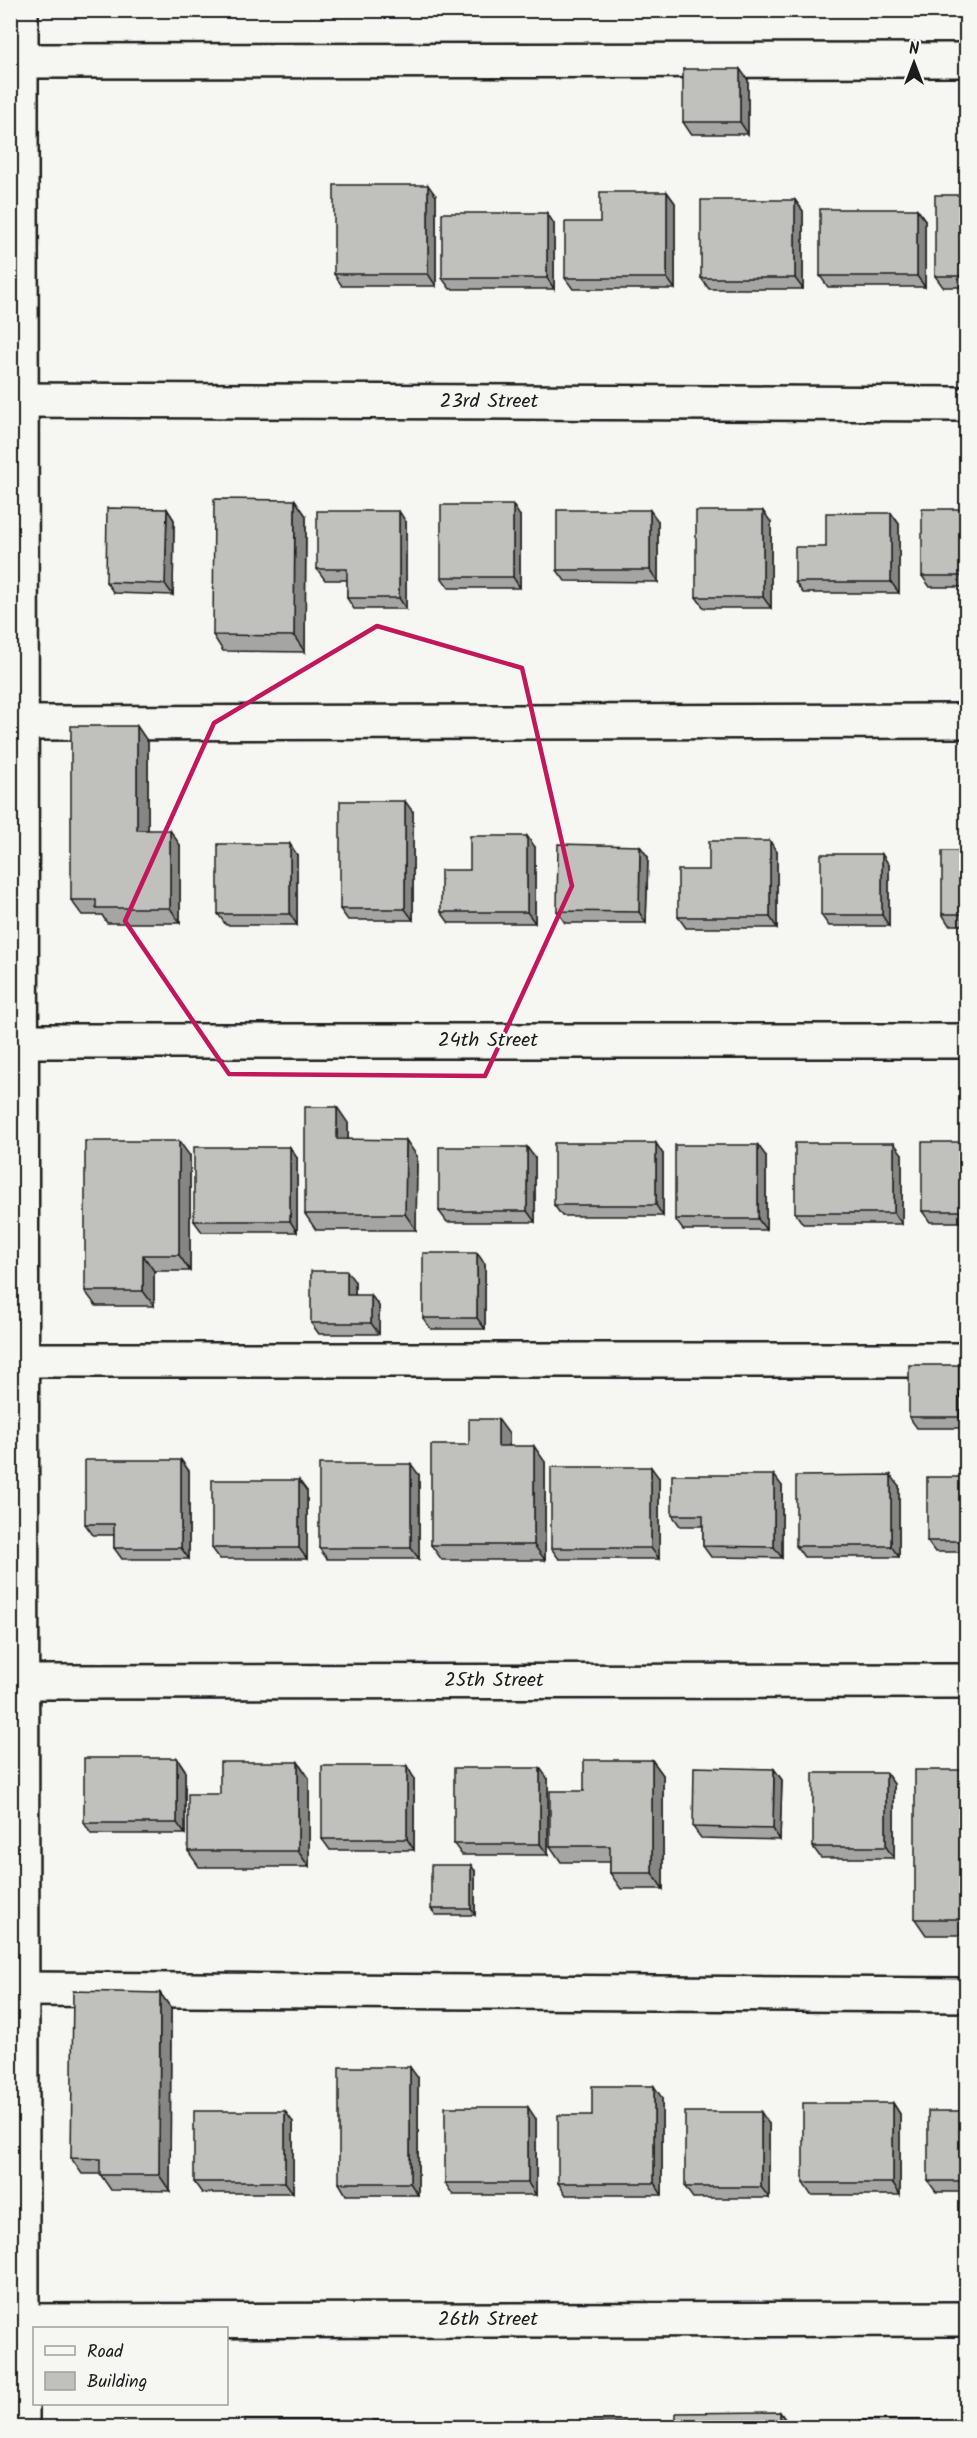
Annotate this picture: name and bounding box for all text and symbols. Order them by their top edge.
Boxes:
north arrow [884,33,944,93]
text: N [909,37,919,62]
street label: 23rd Street [440,386,538,418]
street label: 24th Street [438,1025,538,1057]
street label: 25th Street [444,1665,544,1697]
street label: 26th Street [438,2304,538,2336]
legend [33,2327,228,2405]
text: Road [87,2338,124,2367]
text: Building [87,2368,147,2397]

